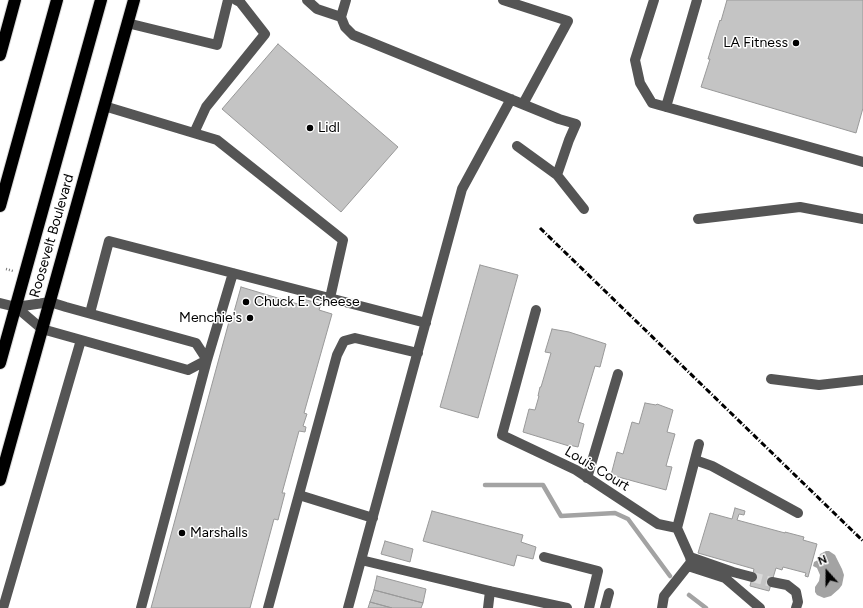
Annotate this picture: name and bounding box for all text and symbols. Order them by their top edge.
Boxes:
place label: LA Fitness [723,35,788,51]
marker: LA Fitness [791,38,801,48]
place label: Lidl [318,120,340,136]
marker: Lidl [305,123,315,133]
street label: Roosevelt Boulevard [26,172,78,300]
place label: Chuck E. Cheese [254,294,360,310]
marker: Chuck E. Cheese [241,297,251,307]
place label: Menchie's [179,310,242,326]
marker: Menchie's [245,313,255,323]
street label: Louis Court [562,443,632,495]
place label: Marshalls [190,525,248,541]
marker: Marshalls [177,528,187,538]
north arrow [807,552,847,592]
text: N [816,553,829,568]

